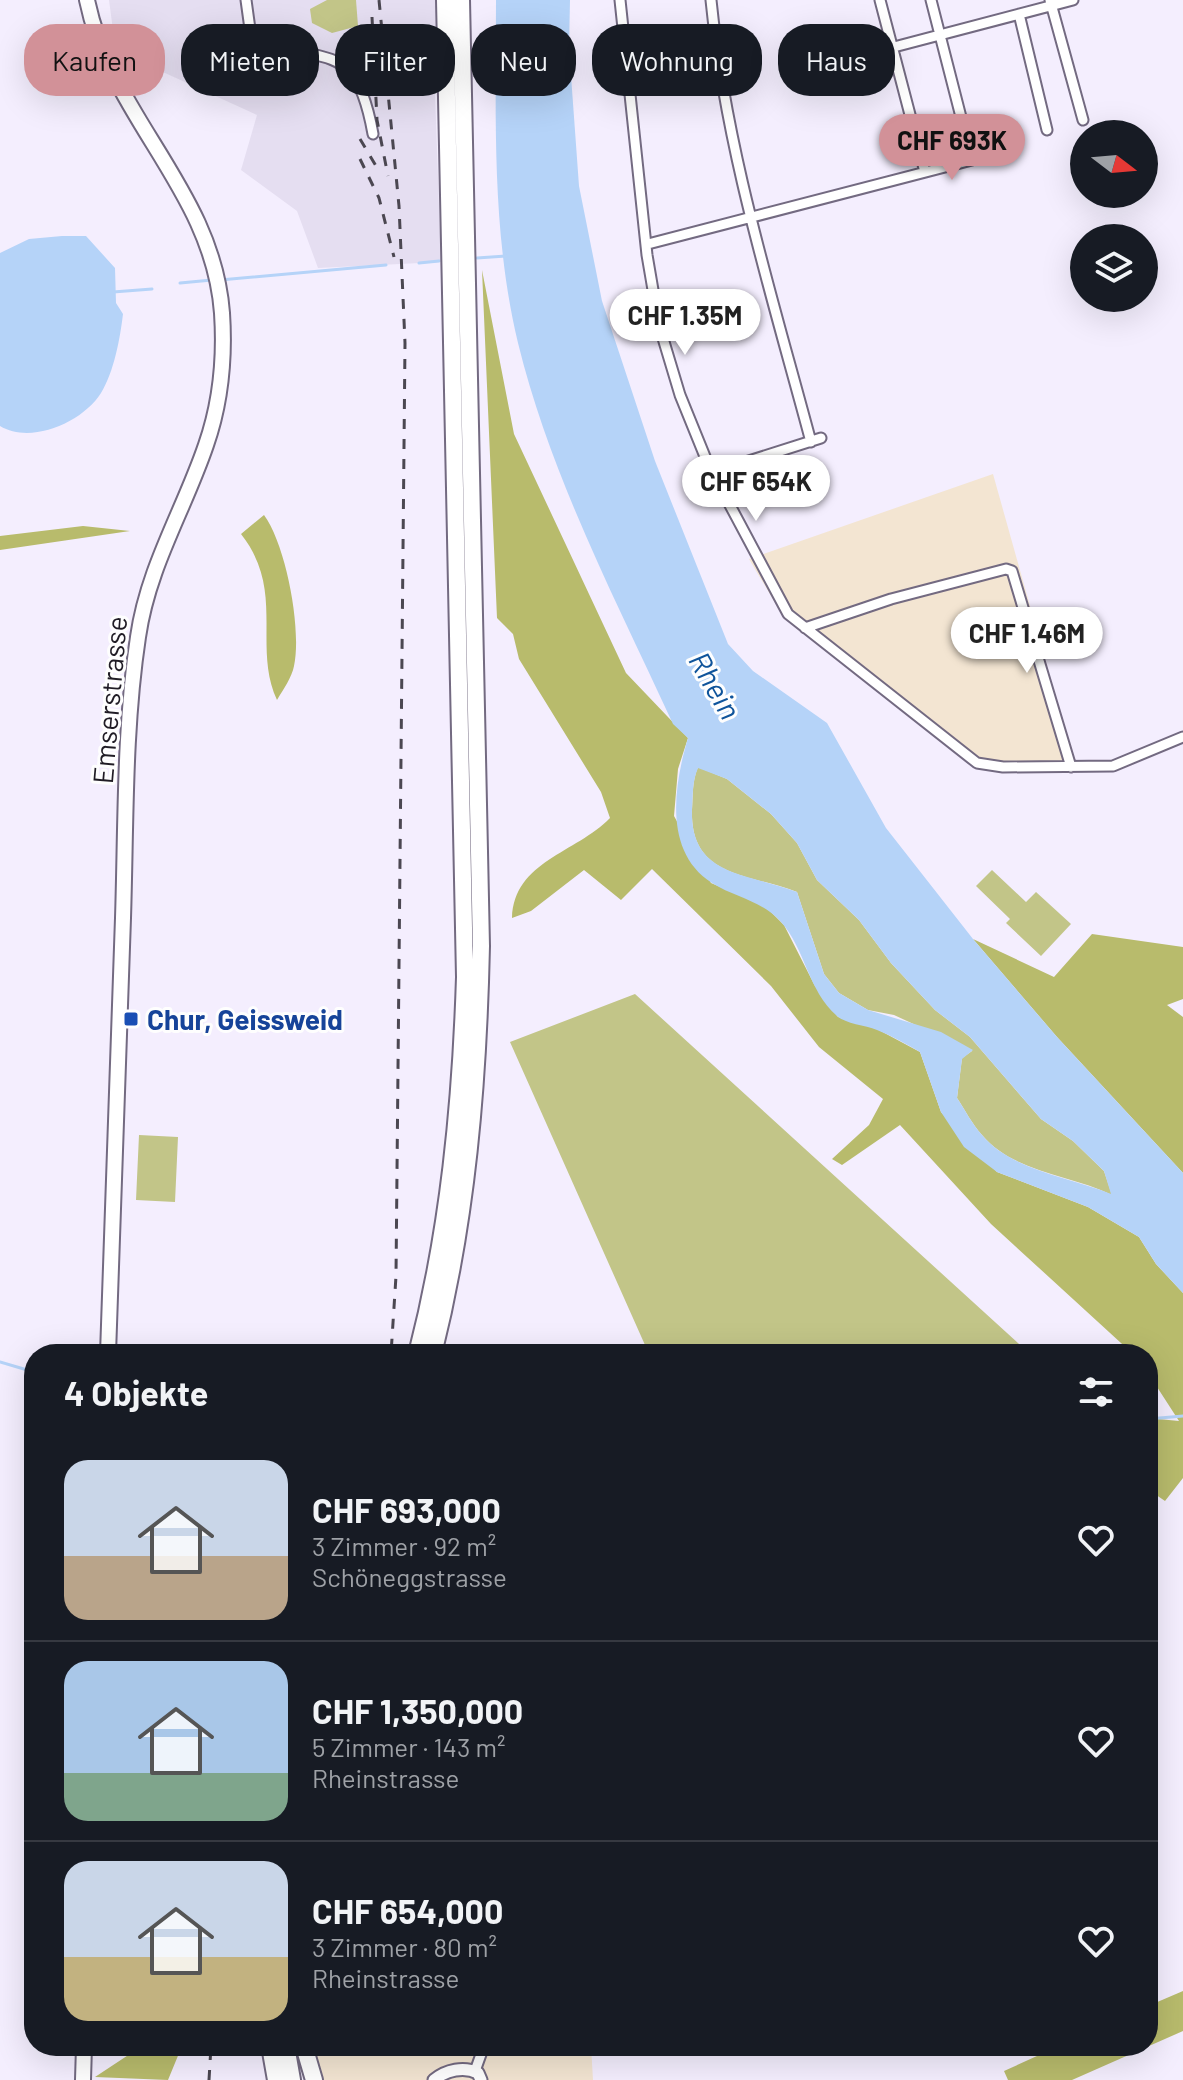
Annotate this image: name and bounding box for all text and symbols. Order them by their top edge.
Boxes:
chip: Kaufen [24,24,165,96]
chip: Mieten [181,24,319,96]
chip: Filter [335,24,455,96]
chip: Neu [471,24,576,96]
chip: Wohnung [592,24,762,96]
chip: Haus [778,24,895,96]
pin: CHF 693K [869,114,1035,182]
north arrow [1070,120,1158,208]
map controls [1070,120,1158,312]
text: CHF 693K [897,124,1007,155]
button: layers [1070,224,1158,312]
pin: CHF 1.35M [593,289,777,357]
text: CHF 1.35M [628,299,742,330]
pin: CHF 654K [673,455,839,523]
text: CHF 654K [700,465,812,496]
pin: CHF 1.46M [935,607,1119,675]
street label: Emserstrasse [85,615,133,785]
text: CHF 1.46M [969,617,1085,648]
water label: Rhein [682,645,750,725]
place label: Chur, Geissweid [147,1002,343,1036]
marker: Chur, Geissweid [122,1010,140,1028]
icon: filters [1074,1370,1118,1414]
text: 4 Objekte [64,1372,208,1413]
text: CHF 693,000 [312,1489,501,1530]
icon: home [128,1492,224,1588]
icon: heart [1074,1518,1118,1562]
text: 3 Zimmer · 92 m² [312,1530,496,1561]
text: Schöneggstrasse [312,1561,507,1592]
text: CHF 1,350,000 [312,1690,523,1731]
icon: home [128,1693,224,1789]
icon: heart [1074,1719,1118,1763]
text: 5 Zimmer · 143 m² [312,1731,505,1762]
text: Rheinstrasse [312,1762,459,1793]
text: CHF 654,000 [312,1890,503,1931]
icon: home [128,1893,224,1989]
icon: heart [1074,1919,1118,1963]
text: 3 Zimmer · 80 m² [312,1931,497,1962]
text: Rheinstrasse [312,1962,459,1993]

